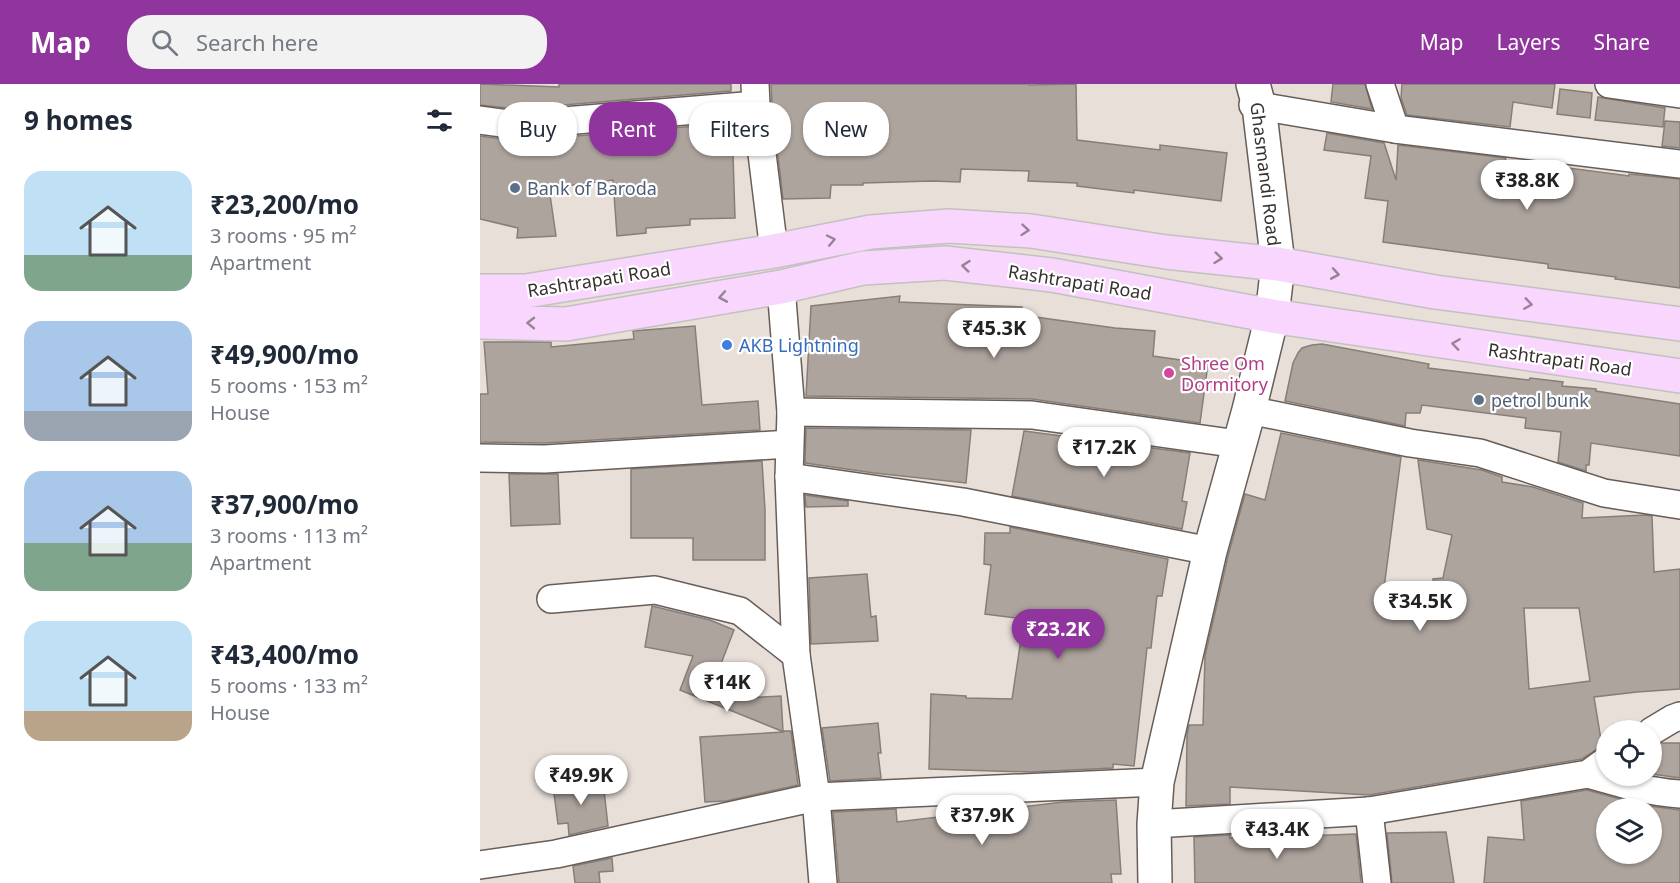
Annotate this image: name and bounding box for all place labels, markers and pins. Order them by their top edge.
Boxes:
pin: ₹38.8K [1478,160,1576,211]
place label: Bank of Baroda [527,176,657,200]
marker: Bank of Baroda [508,181,522,195]
pin: ₹45.3K [945,308,1043,359]
place label: AKB Lightning [739,333,859,357]
marker: AKB Lightning [720,338,734,352]
place label: Shree Om Dormitory [1181,351,1269,396]
marker: Shree Om Dormitory [1162,366,1176,380]
place label: petrol bunk [1491,388,1589,412]
marker: petrol bunk [1472,393,1486,407]
pin: ₹17.2K [1055,427,1153,478]
pin: ₹34.5K [1371,581,1469,632]
pin: ₹23.2K [1009,609,1107,660]
pin: ₹14K [691,662,763,713]
pin: ₹49.9K [532,755,630,806]
pin: ₹37.9K [933,795,1031,846]
pin: ₹43.4K [1228,809,1326,860]

